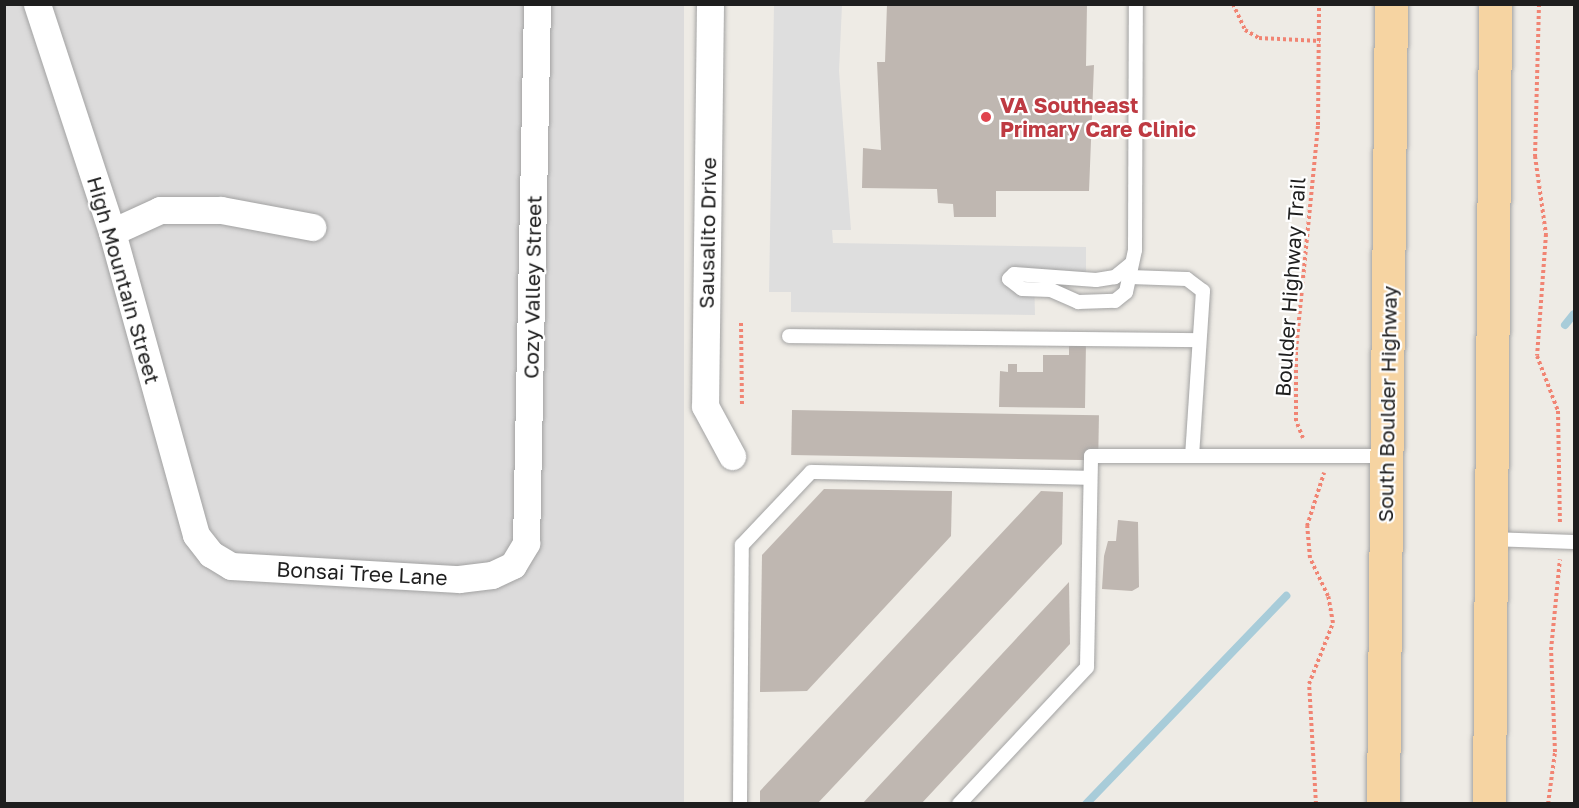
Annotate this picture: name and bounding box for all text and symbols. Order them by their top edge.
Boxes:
place label: VA Southeast Primary Care Clinic [1000,92,1196,142]
marker: VA Southeast Primary Care Clinic [977,108,995,126]
street label: Sausalito Drive [693,157,721,309]
street label: High Mountain Street [82,173,166,387]
street label: Boulder Highway Trail [1270,176,1310,398]
street label: Cozy Valley Street [518,195,546,379]
street label: South Boulder Highway [1372,285,1402,523]
street label: Bonsai Tree Lane [276,556,448,590]

